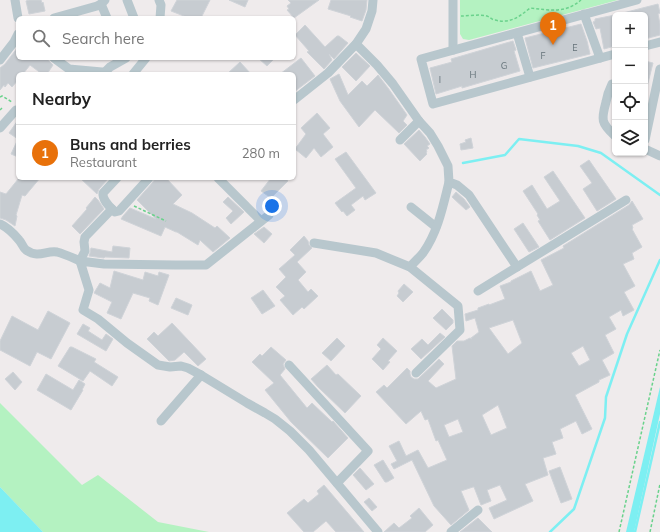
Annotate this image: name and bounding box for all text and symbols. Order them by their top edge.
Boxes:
pin: 1 [540,12,566,45]
map controls [612,12,648,156]
button: + [612,12,648,48]
search box [16,16,296,60]
icon: search [30,27,52,49]
text: Search here [62,29,144,48]
house number: E [572,42,578,53]
button: − [612,48,648,84]
house number: F [540,50,546,61]
house number: G [501,60,507,71]
house number: H [470,69,477,80]
house number: I [439,74,441,85]
button: locate [612,84,648,120]
text: Nearby [32,88,91,109]
button: layers [612,120,648,156]
text: Buns and berries [70,135,191,154]
text: 1 [41,145,49,161]
text: 280 m [242,145,280,161]
text: Restaurant [70,154,137,170]
your location [262,196,282,216]

